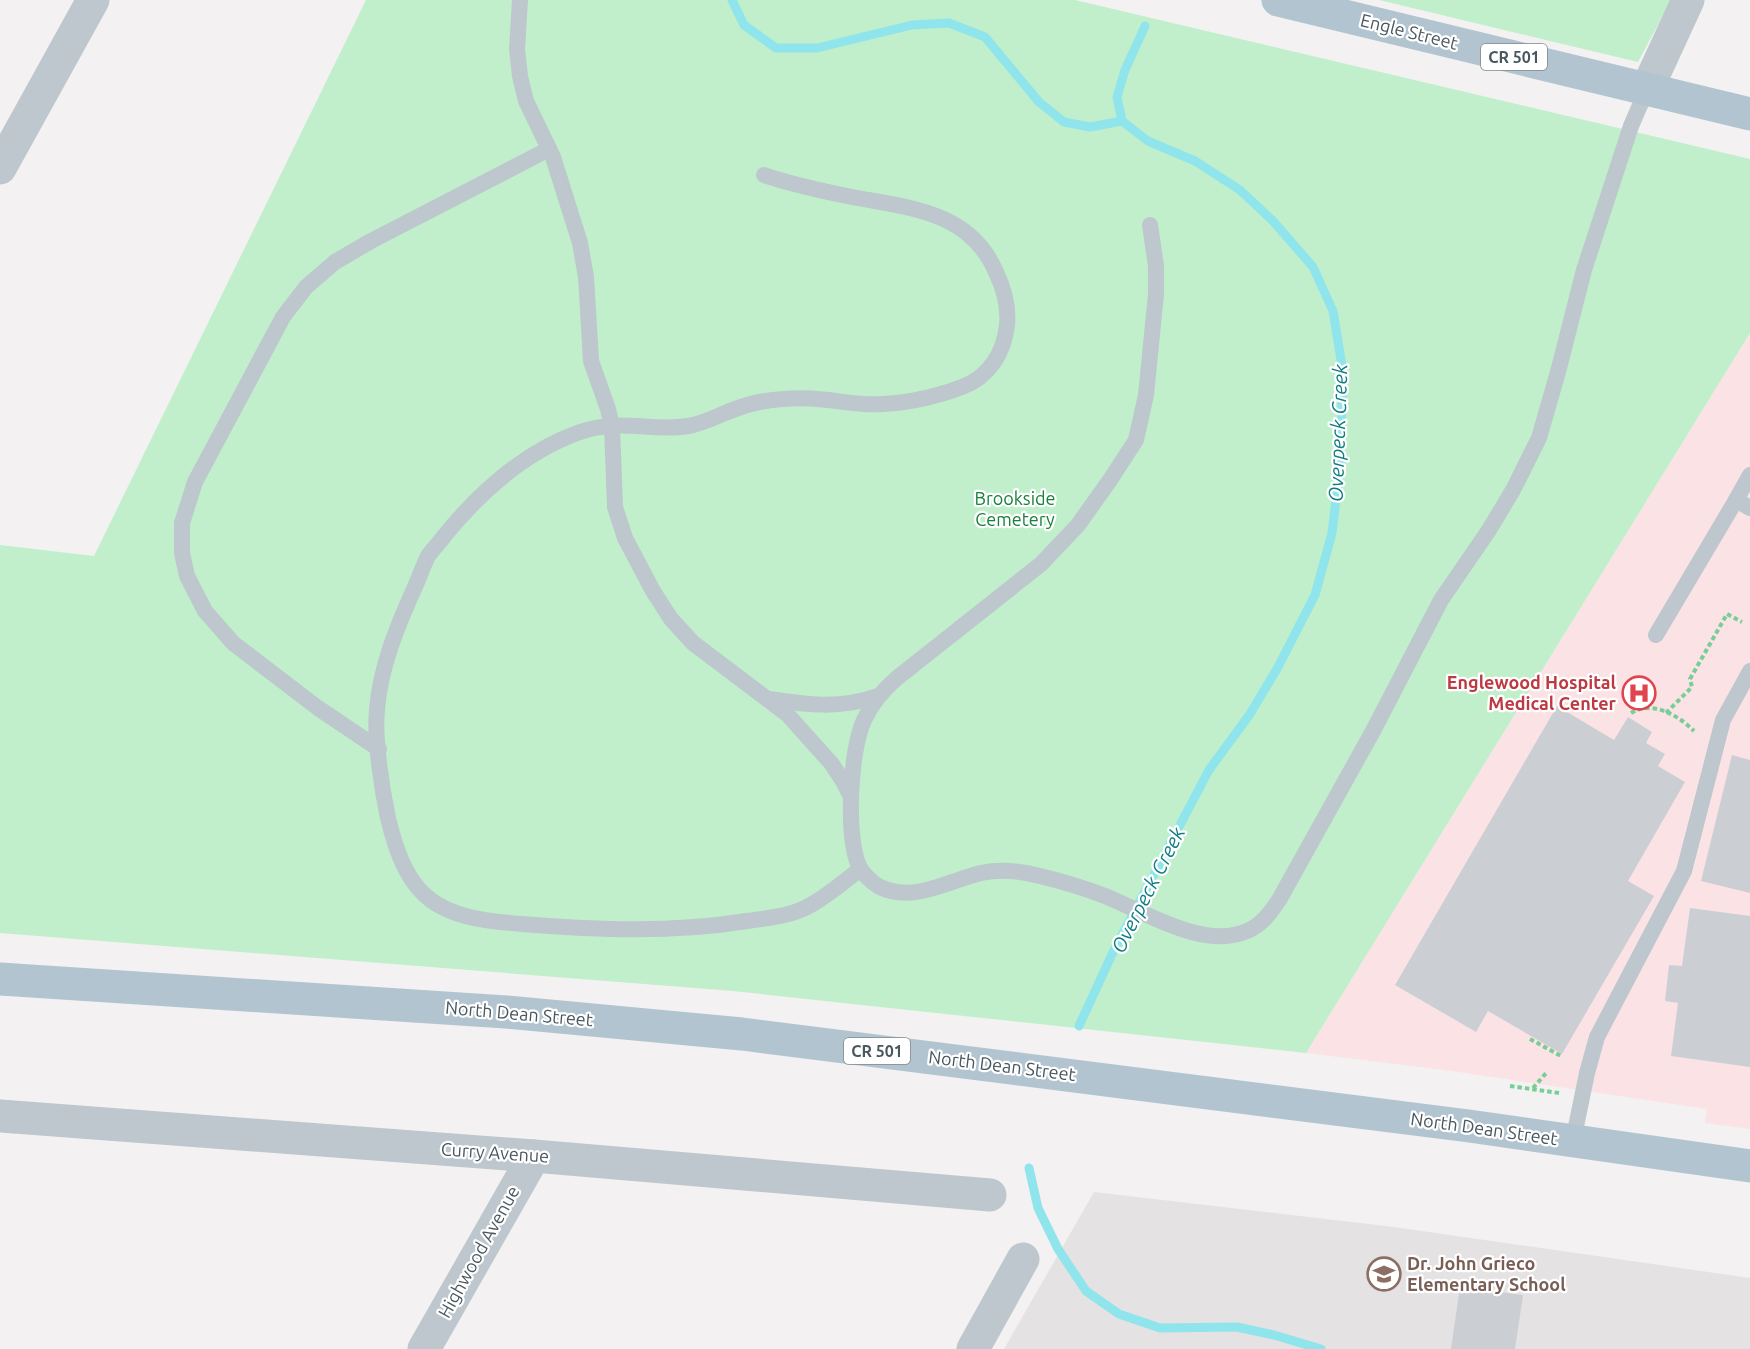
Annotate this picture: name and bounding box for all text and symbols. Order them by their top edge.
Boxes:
street label: Engle Street [1358,9,1460,53]
road number: CR 501 [1481,44,1547,70]
water label: Overpeck Creek [1324,363,1351,502]
park label: Brookside Cemetery [974,488,1056,529]
place label: Englewood Hospital Medical Center [1447,672,1617,713]
hospital icon: Englewood Hospital Medical Center [1621,675,1657,711]
water label: Overpeck Creek [1106,822,1189,957]
street label: North Dean Street [444,997,594,1029]
road number: CR 501 [844,1038,910,1064]
street label: North Dean Street [927,1046,1077,1084]
street label: North Dean Street [1409,1108,1559,1148]
street label: Curry Avenue [440,1138,550,1166]
street label: Highwood Avenue [434,1182,523,1321]
place label: Dr. John Grieco Elementary School [1407,1253,1566,1294]
school or university icon: Dr. John Grieco Elementary School [1366,1256,1402,1292]

